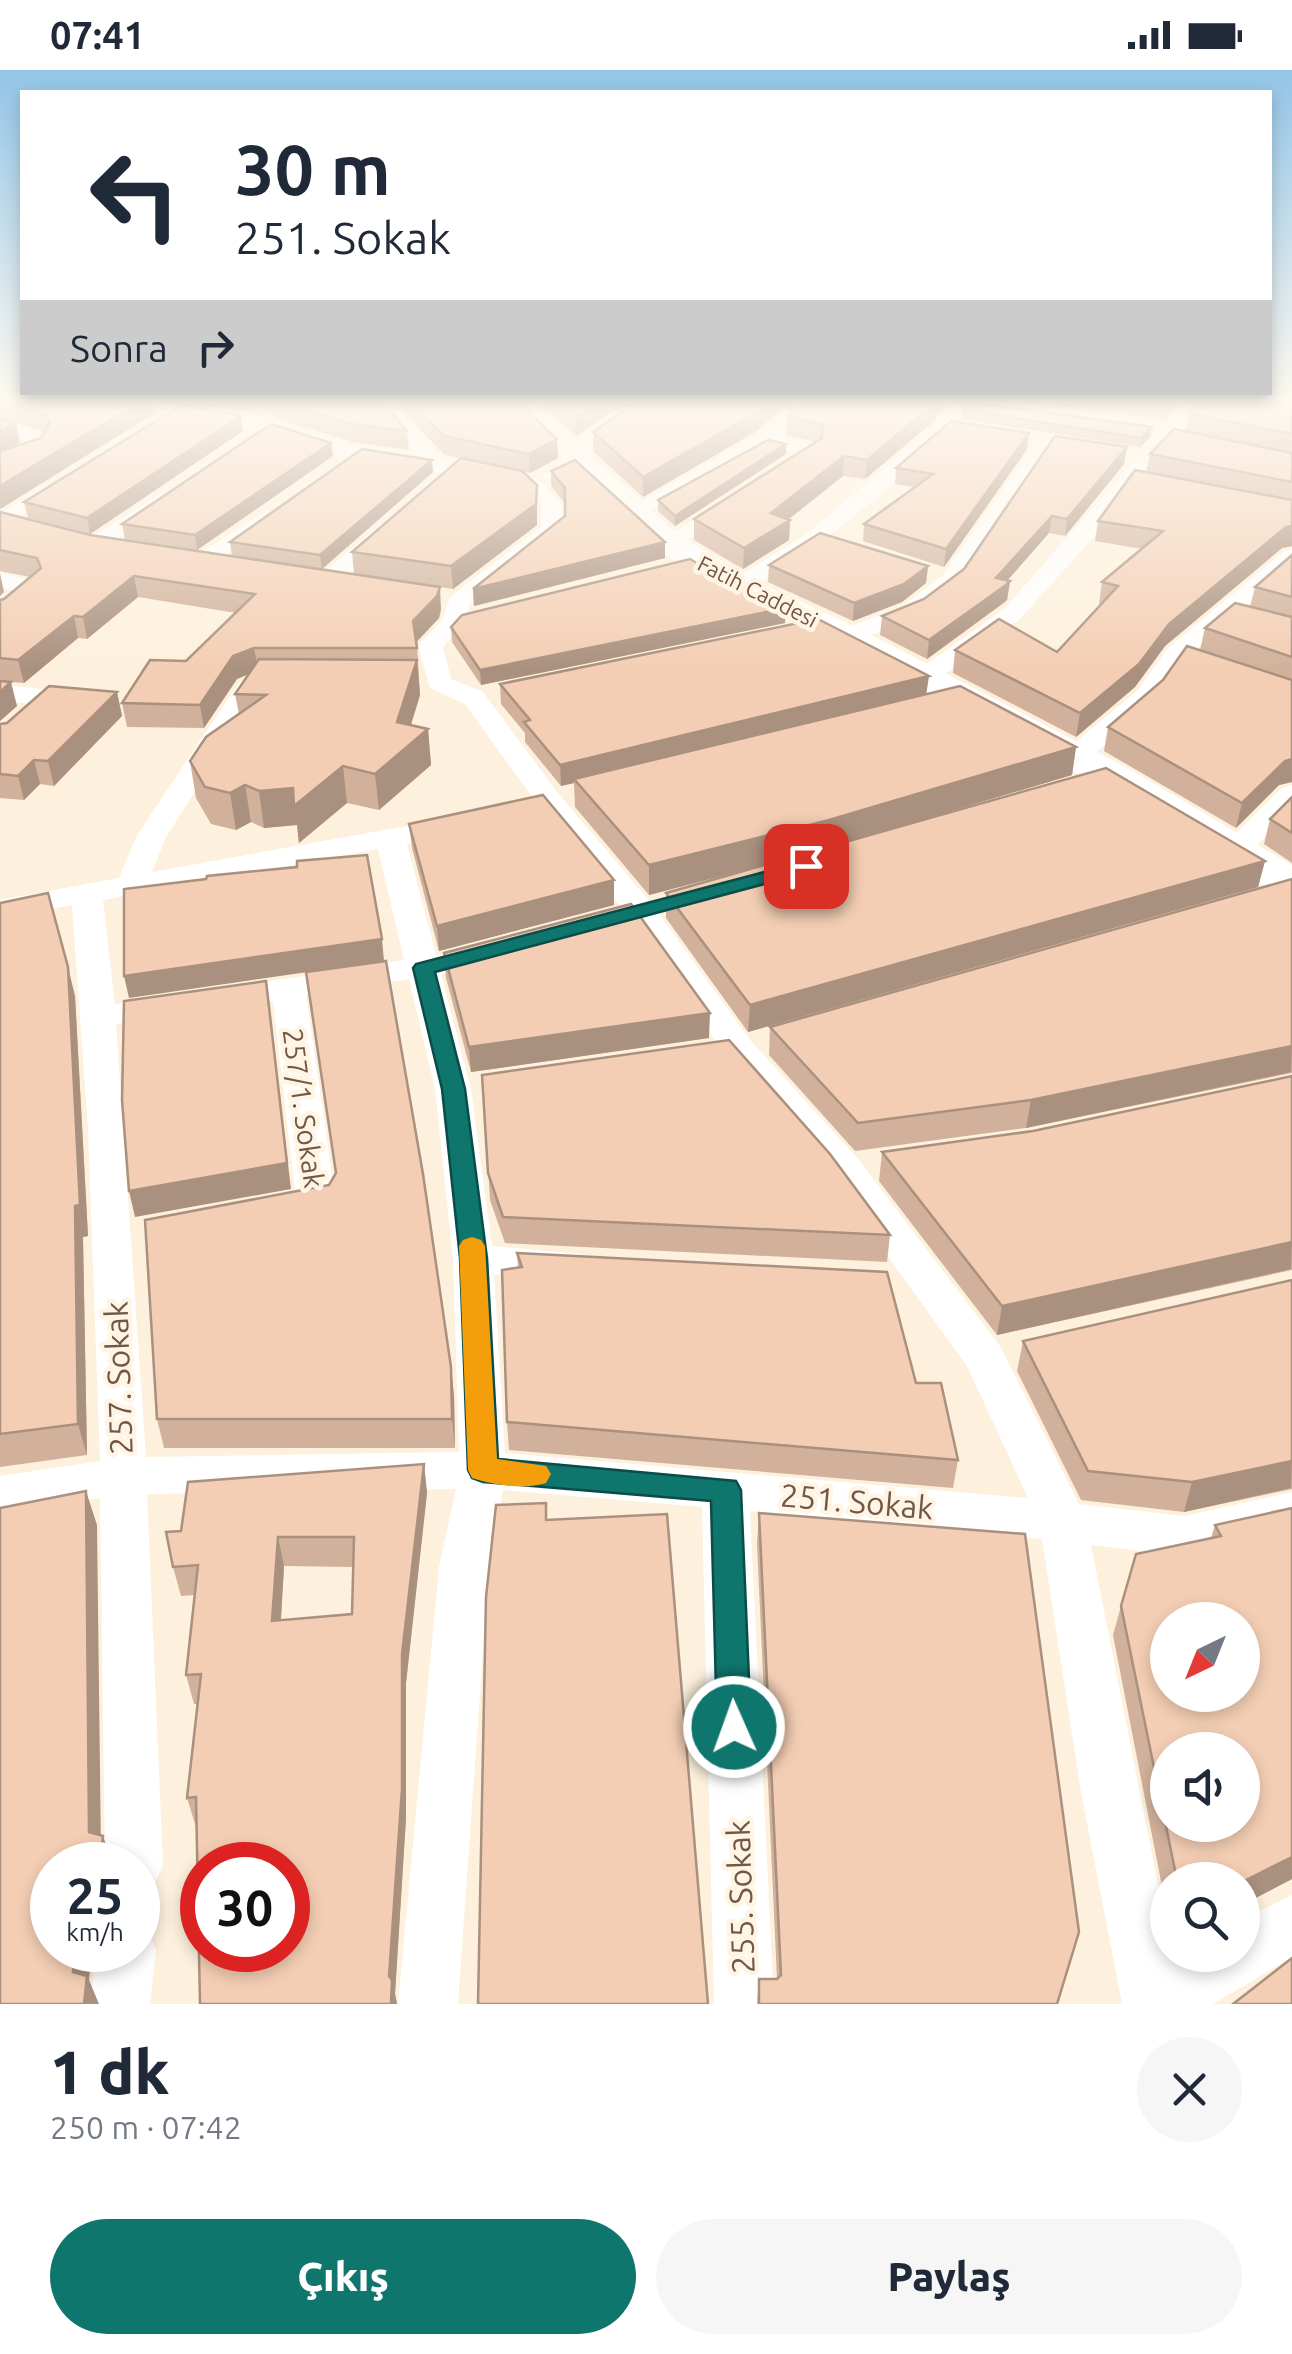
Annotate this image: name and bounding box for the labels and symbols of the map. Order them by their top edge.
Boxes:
street label: Fatih Caddesi [694,550,822,632]
pin [764,824,849,909]
street label: 257/1. Sokak [277,1026,331,1190]
street label: 257. Sokak [97,1301,139,1455]
street label: 251. Sokak [779,1476,935,1526]
north arrow [1150,1602,1260,1712]
position arrow [682,1675,786,1779]
street label: 255. Sokak [719,1820,761,1974]
speed limit sign: 30 [180,1842,310,1972]

